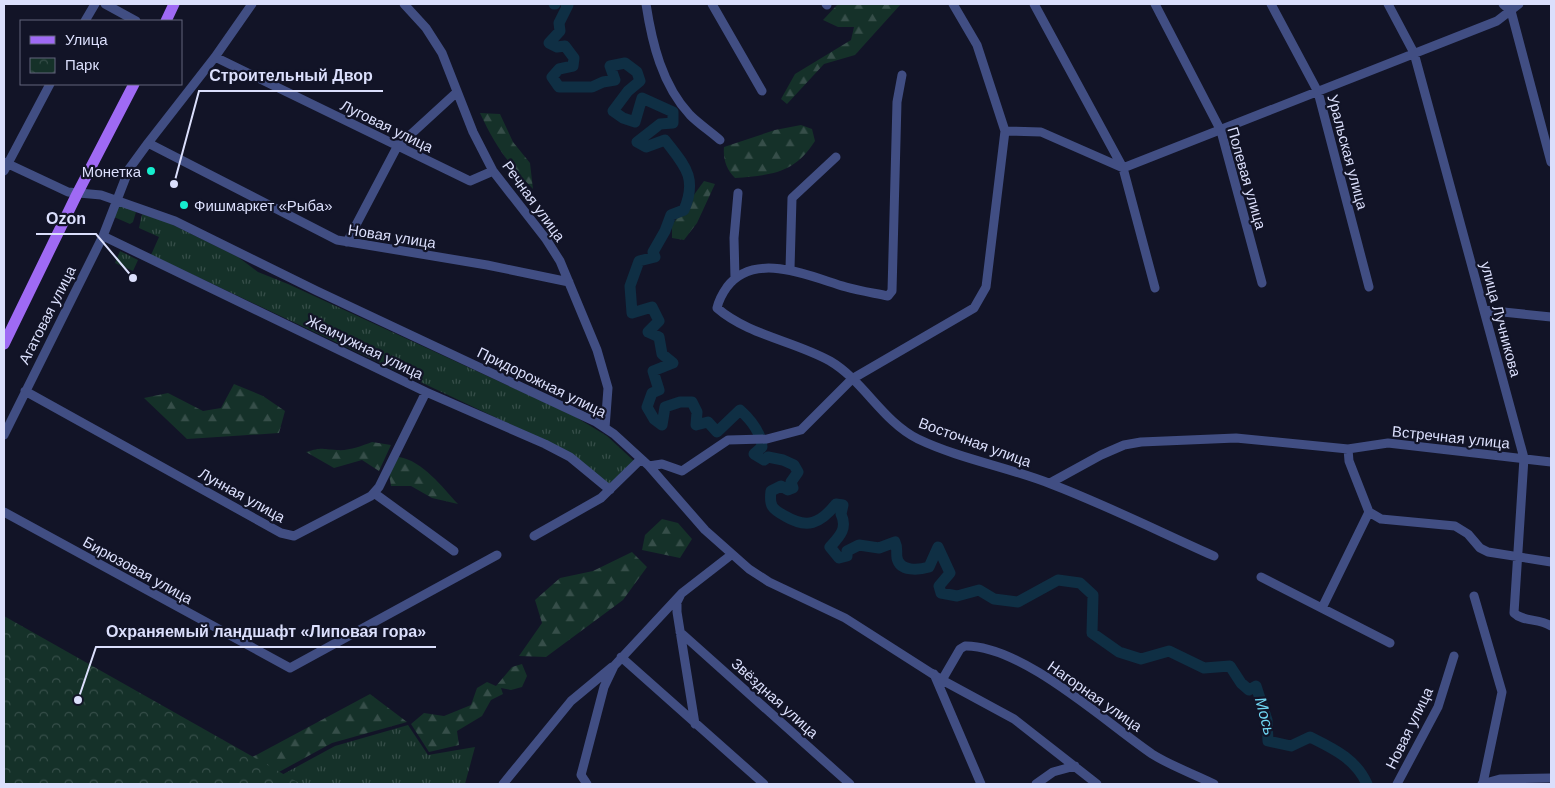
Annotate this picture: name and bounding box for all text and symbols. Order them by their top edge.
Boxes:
legend [20,20,182,85]
text: Улица [65,31,108,48]
text: Парк [65,56,99,73]
callout: Строительный Двор [199,60,383,91]
text: Строительный Двор [209,67,373,84]
street label: Уральская улица [1324,93,1372,212]
street label: Луговая улица [338,96,437,156]
street label: Полевая улица [1224,125,1270,232]
street label: Речная улица [499,158,569,245]
place label: Монетка [82,163,142,180]
marker: Монетка [145,165,157,177]
place label: Фишмаркет «Рыба» [194,197,333,214]
marker: Фишмаркет «Рыба» [178,199,190,211]
callout: Ozon [36,203,96,234]
text: Ozon [46,210,86,227]
street label: Новая улица [347,221,438,251]
street label: улица Лучникова [1477,260,1525,379]
street label: Агатовая улица [15,262,79,367]
street label: Жемчужная улица [304,311,427,383]
street label: Придорожная улица [475,343,610,421]
street label: Восточная улица [916,414,1034,470]
street label: Встречная улица [1391,422,1511,452]
street label: Лунная улица [196,464,289,526]
street label: Бирюзовая улица [80,533,196,607]
callout: Охраняемый ландшафт «Липовая гора» [96,616,436,647]
text: Охраняемый ландшафт «Липовая гора» [106,623,426,640]
street label: Звёздная улица [728,655,822,742]
street label: Нагорная улица [1045,657,1146,735]
street label: Новая улица [1382,684,1436,772]
water label: Мось [1252,695,1278,737]

